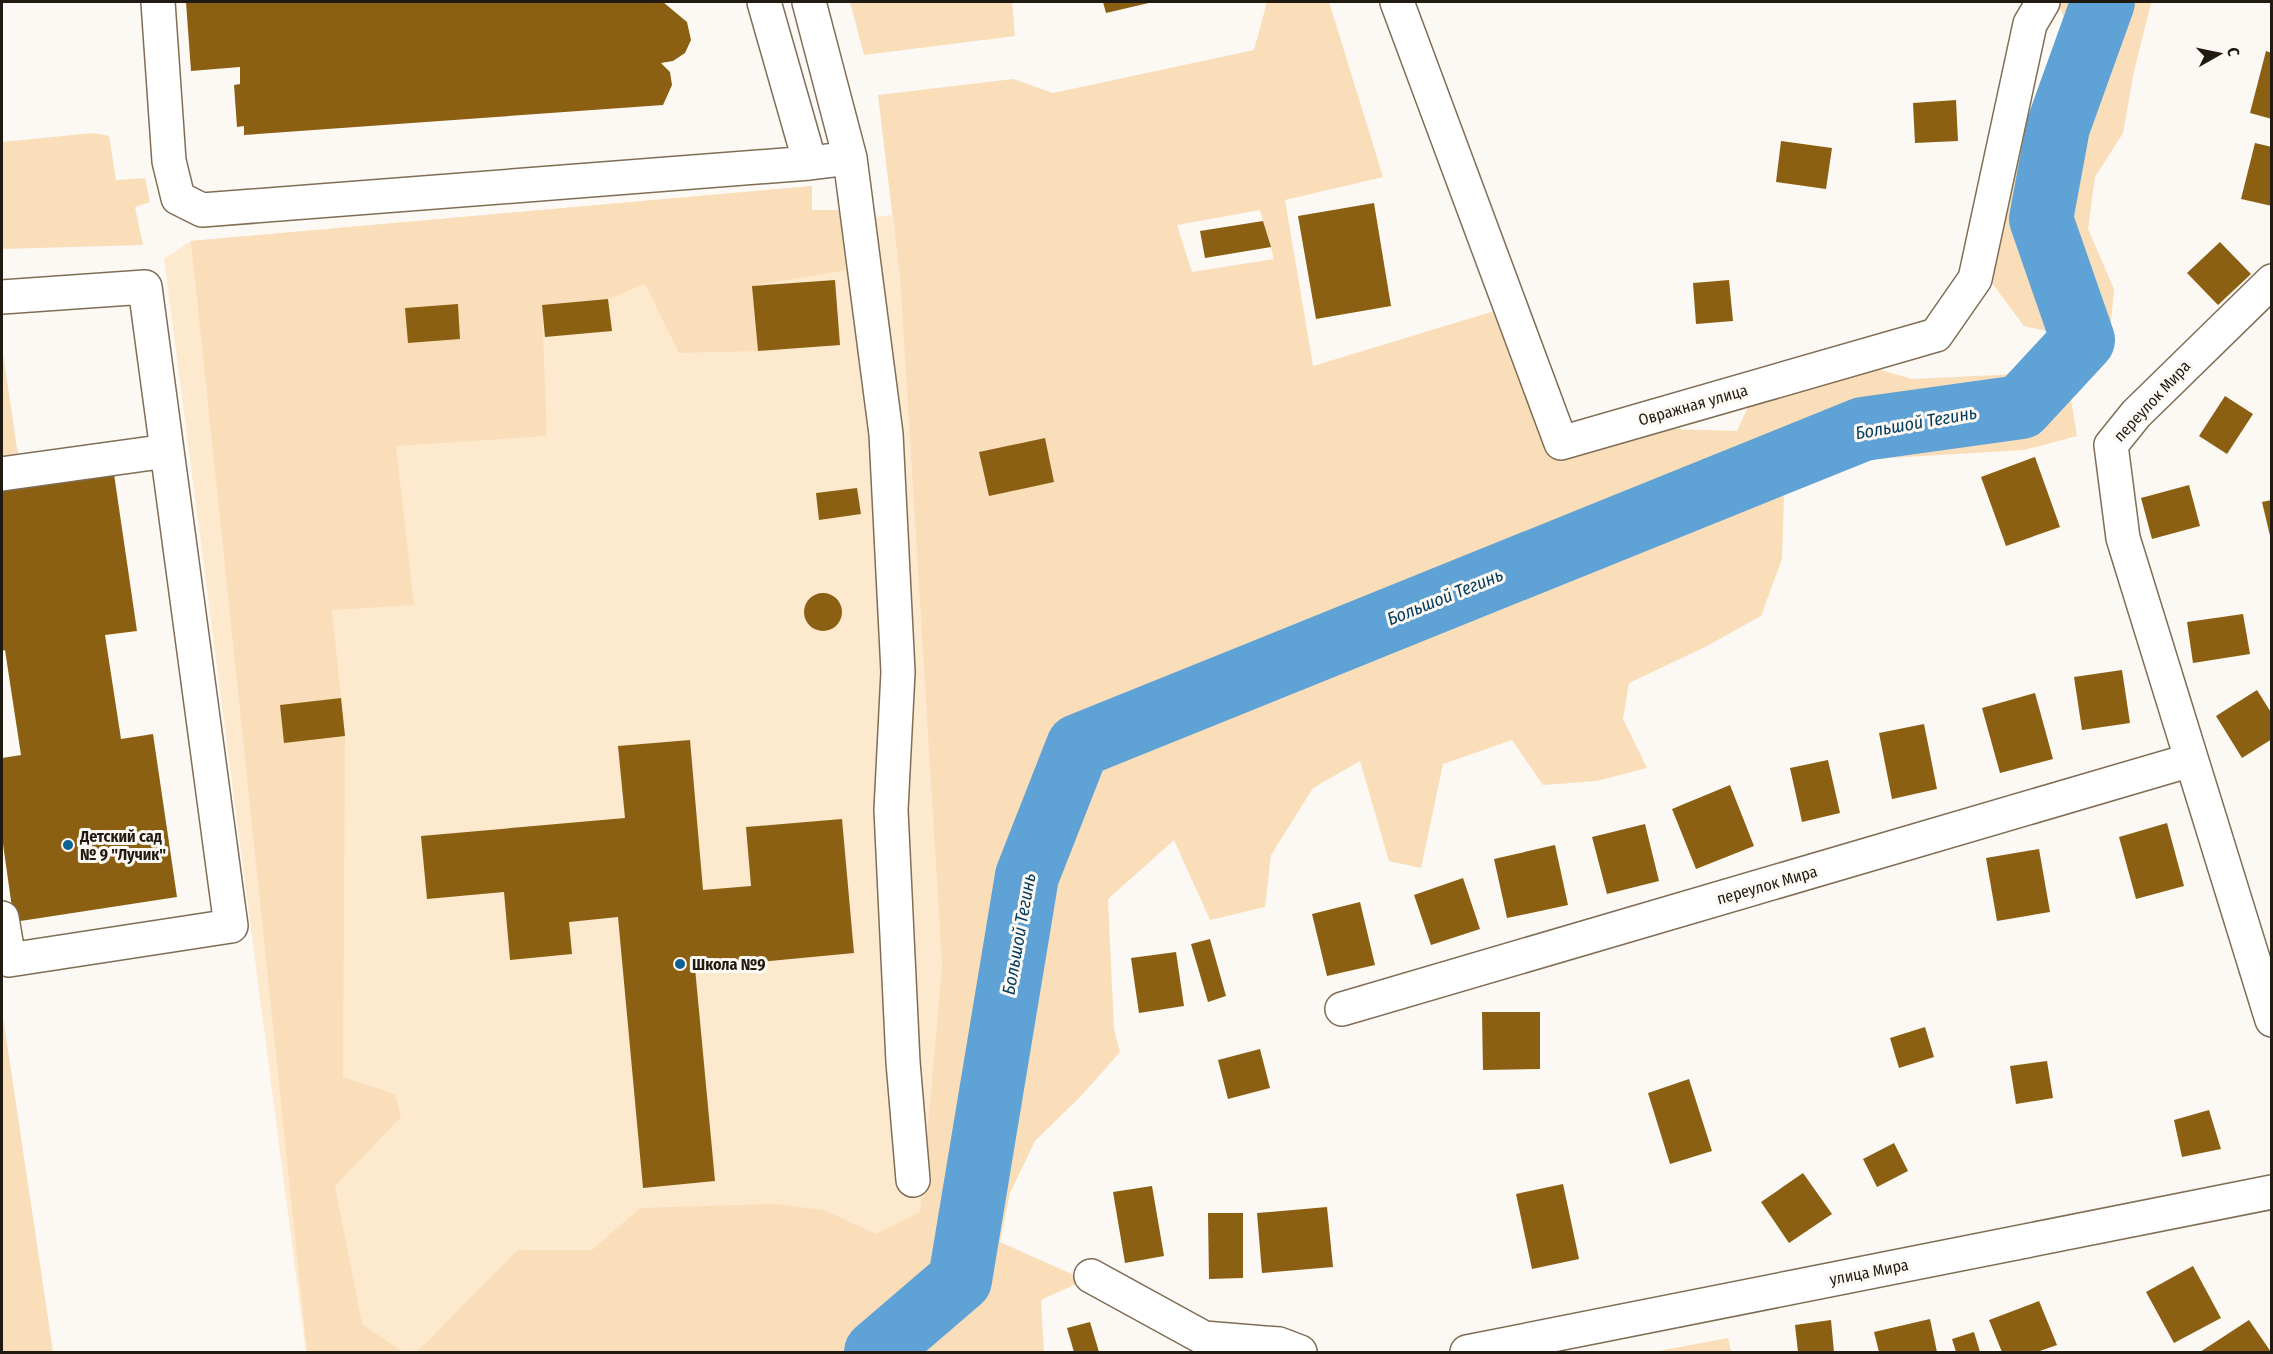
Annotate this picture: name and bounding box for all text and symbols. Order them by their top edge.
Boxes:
north arrow [2189,24,2249,84]
text: С [2223,46,2243,58]
street label: переулок Мира [2110,356,2194,445]
street label: Овражная улица [1636,380,1750,430]
water label: Большой Тегинь [1853,401,1979,445]
water label: Большой Тегинь [1384,564,1506,630]
place label: Детский сад № 9 "Лучик" [79,827,166,864]
marker: Детский сад № 9 "Лучик" [61,838,75,852]
street label: переулок Мира [1715,862,1820,908]
water label: Большой Тегинь [997,871,1041,997]
place label: Школа №9 [692,955,766,974]
marker: Школа №9 [673,957,687,971]
street label: улица Мира [1828,1255,1910,1289]

